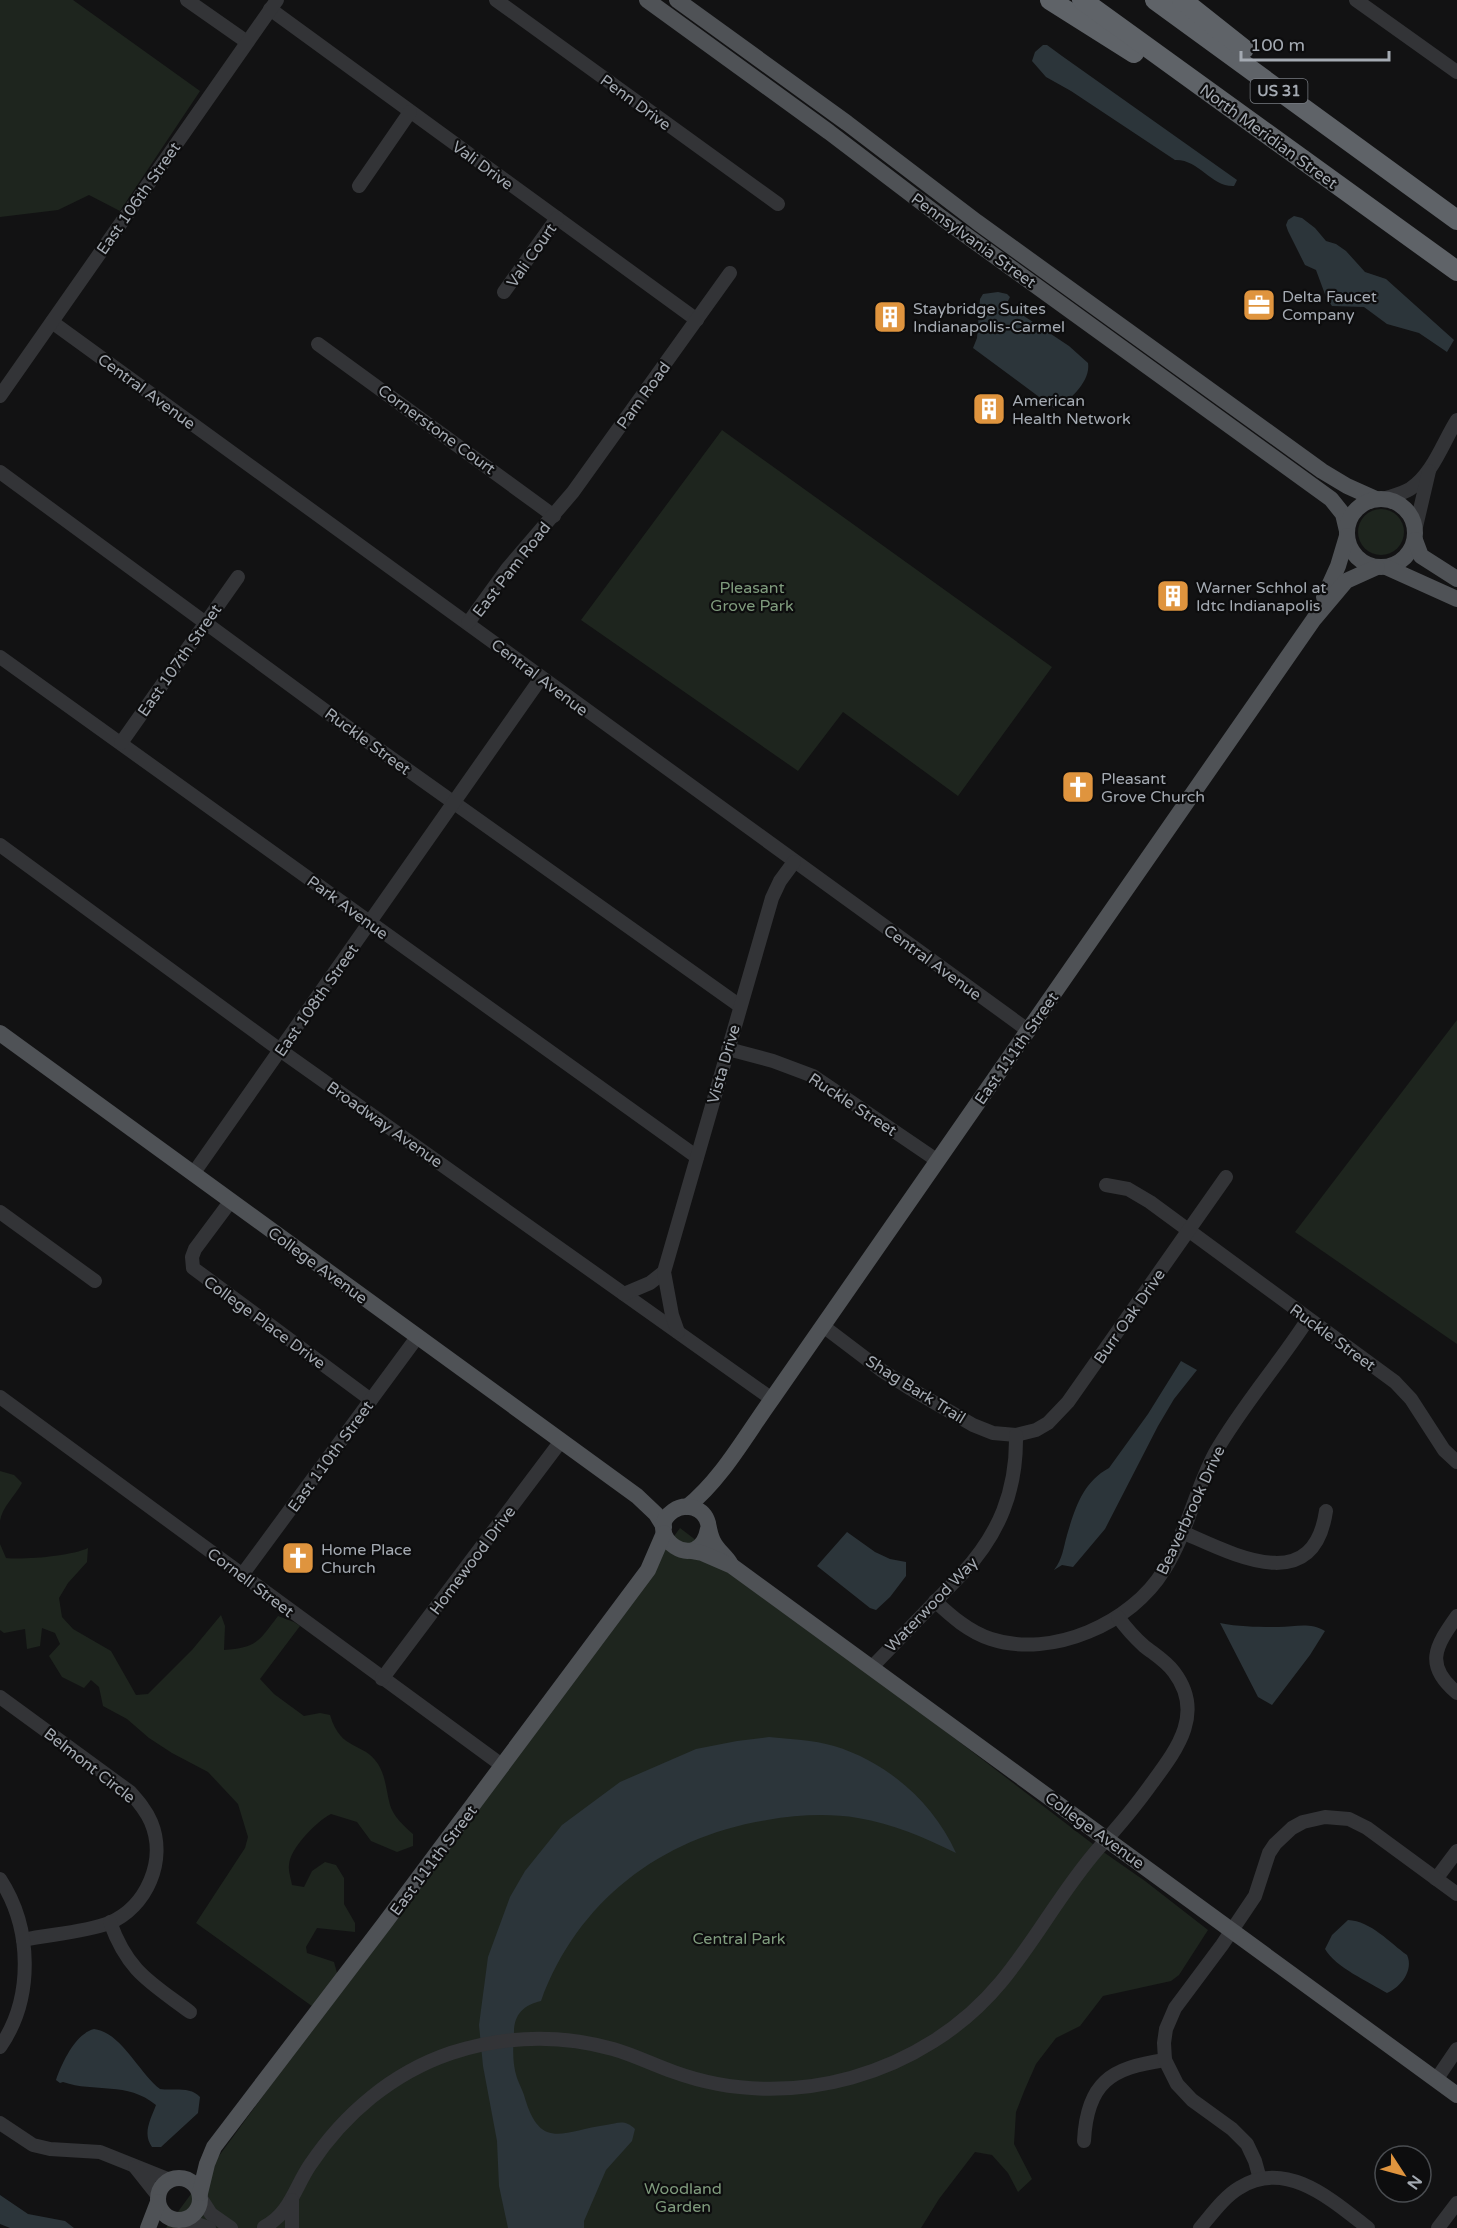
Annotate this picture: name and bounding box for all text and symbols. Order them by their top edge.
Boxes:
scale bar [1241,24,1390,62]
text: 100 m [1250,34,1305,56]
street label: Penn Drive [596,70,675,135]
road number: US 31 [1250,79,1308,103]
street label: North Meridian Street [1196,80,1341,194]
street label: Vali Drive [448,137,517,195]
street label: East 106th Street [93,138,185,259]
street label: Pennsylvania Street [907,189,1040,293]
street label: Vali Court [502,220,561,292]
office icon: Delta Faucet Company [1241,287,1277,323]
place label: Delta Faucet Company [1282,287,1377,325]
building icon: Staybridge Suites Indianapolis-Carmel [872,299,908,335]
place label: Staybridge Suites Indianapolis-Carmel [913,299,1065,337]
street label: Central Avenue [94,350,199,434]
street label: Pam Road [613,358,675,433]
street label: Cornerstone Court [374,380,499,479]
building icon: American Health Network [971,391,1007,427]
place label: American Health Network [1012,391,1131,429]
street label: East Pam Road [468,518,555,621]
park label: Pleasant Grove Park [710,578,794,616]
building icon: Warner Schhol at Idtc Indianapolis [1155,578,1191,614]
place label: Warner Schhol at Idtc Indianapolis [1196,578,1326,616]
street label: East 107th Street [134,600,226,721]
street label: Central Avenue [487,635,592,721]
street label: Ruckle Street [321,704,414,780]
church icon: Pleasant Grove Church [1060,769,1096,805]
place label: Pleasant Grove Church [1101,769,1205,807]
street label: Park Avenue [303,872,392,944]
street label: Central Avenue [880,921,985,1005]
street label: East 108th Street [271,940,363,1061]
street label: East 111th Street [971,988,1063,1109]
street label: Vista Drive [703,1022,745,1106]
street label: Ruckle Street [805,1069,900,1141]
street label: Broadway Avenue [323,1077,446,1172]
street label: College Avenue [264,1223,371,1309]
street label: Burr Oak Drive [1090,1265,1170,1368]
street label: College Place Drive [200,1272,329,1374]
street label: Ruckle Street [1286,1300,1379,1376]
street label: Shag Bark Trail [862,1351,969,1428]
street label: East 110th Street [284,1397,378,1516]
street label: Beaverbrook Drive [1152,1443,1230,1578]
street label: Homewood Drive [425,1502,520,1619]
church icon: Home Place Church [280,1540,316,1576]
place label: Home Place Church [321,1540,412,1578]
street label: Cornell Street [203,1544,298,1622]
street label: Waterwood Way [881,1553,983,1657]
street label: Belmont Circle [40,1724,139,1808]
street label: College Avenue [1041,1788,1148,1874]
street label: East 111th Street [386,1802,482,1920]
park label: Central Park [692,1929,786,1949]
north arrow [1373,2144,1433,2204]
text: N [1402,2171,1426,2193]
park label: Woodland Garden [644,2179,722,2217]

